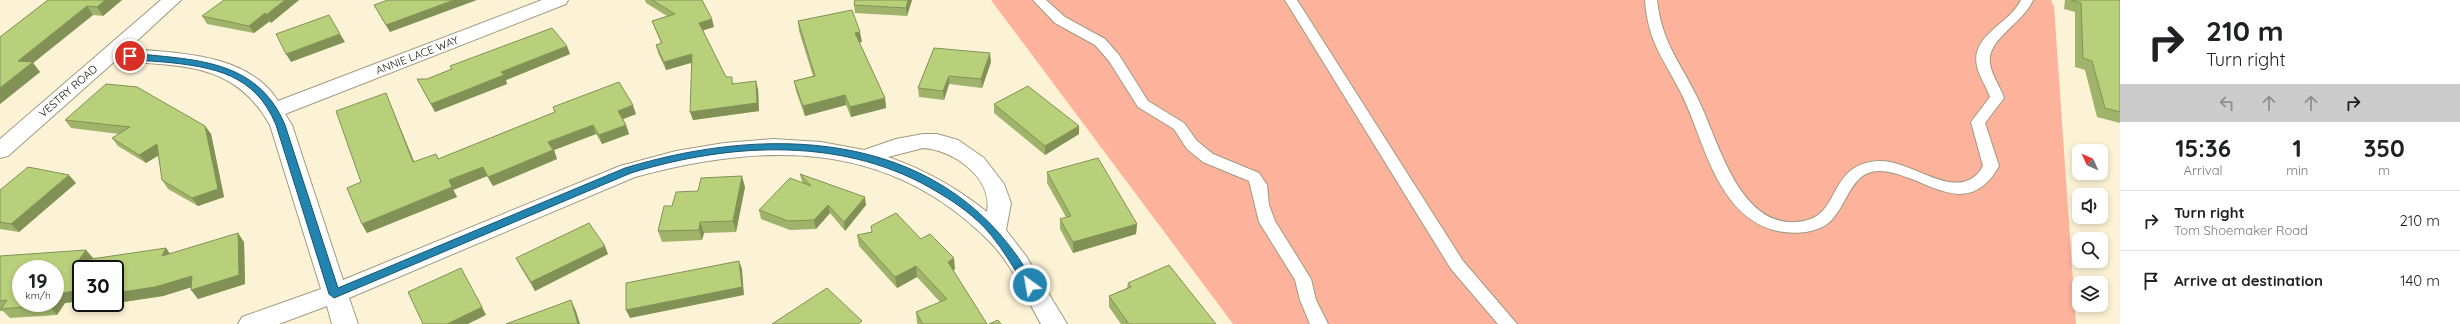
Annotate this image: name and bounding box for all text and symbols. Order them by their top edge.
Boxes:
text: 210 m [2206,13,2284,48]
icon: right [2140,16,2192,68]
street label: ANNIE LACE WAY [374,33,460,77]
pin [113,39,147,73]
icon: arrive [119,45,141,67]
text: Turn right [2206,48,2286,71]
street label: VESTRY ROAD [36,62,100,120]
icon: left [2216,92,2238,114]
icon: ahead [2258,92,2280,114]
icon: ahead [2300,92,2322,114]
icon: right [2342,92,2364,114]
text: 15:36 [2175,133,2231,163]
text: 1 [2293,133,2302,163]
text: 350 [2363,133,2405,163]
north arrow [2072,144,2108,180]
map controls [2072,144,2108,312]
text: Arrival [2184,162,2223,178]
text: min [2286,162,2308,178]
text: m [2378,162,2390,178]
button: sound [2072,188,2108,224]
text: Turn right [2174,203,2245,222]
icon: right [2140,210,2162,232]
text: 210 m [2399,211,2440,230]
text: Tom Shoemaker Road [2174,222,2308,238]
button: search [2072,232,2108,268]
speed limit sign: 30 [72,260,124,312]
position arrow [1009,264,1051,306]
text: 19 [28,268,48,293]
icon: arrive [2140,270,2162,292]
text: Arrive at destination [2174,271,2323,290]
text: 140 m [2400,271,2440,290]
button: layers [2072,276,2108,312]
text: km/h [25,289,51,302]

